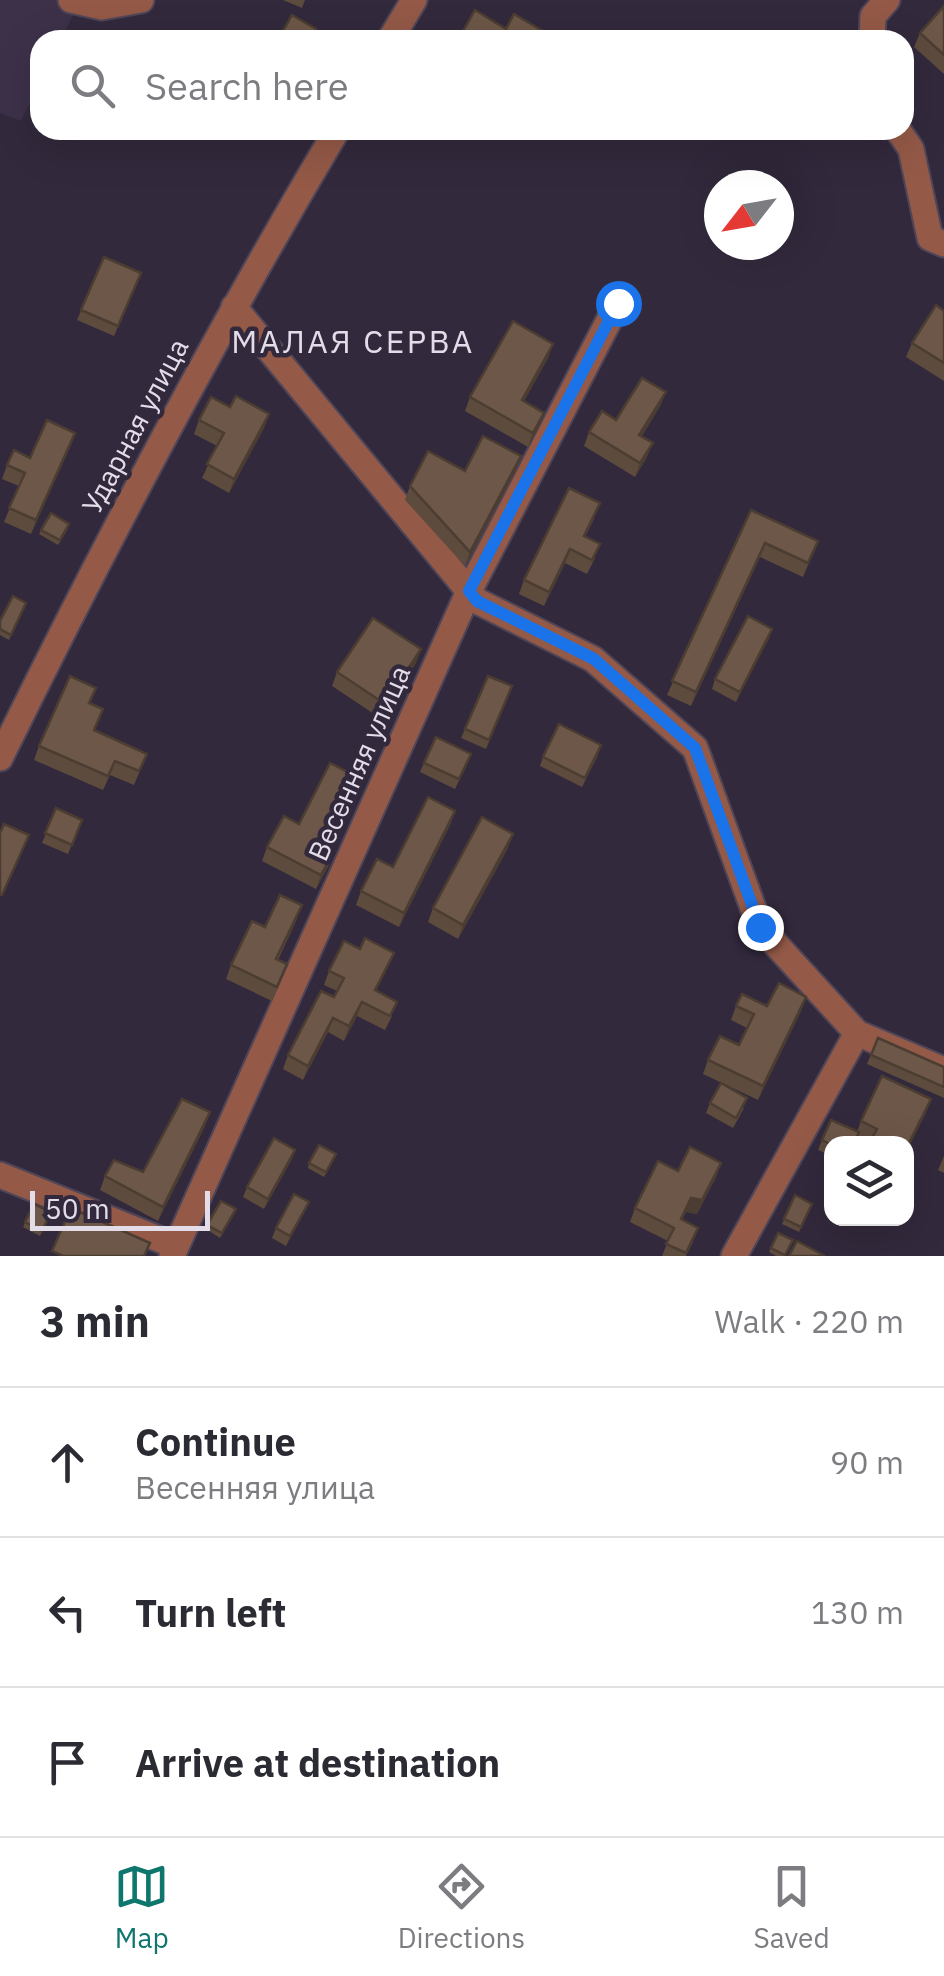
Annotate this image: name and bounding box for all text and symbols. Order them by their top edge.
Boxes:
search box [30,30,914,140]
icon: search [65,58,120,113]
text: Search here [145,61,349,110]
north arrow [704,170,794,260]
route start [596,281,642,327]
district label: МАЛАЯ СЕРВА [231,320,475,362]
street label: Ударная улица [73,332,196,520]
street label: Весенняя улица [299,659,418,866]
route end [738,905,784,951]
map controls [824,1136,914,1226]
button: layers [824,1136,914,1226]
scale bar [30,1186,210,1230]
text: 50 m [45,1190,110,1227]
text: 3 min [40,1294,150,1349]
text: Walk · 220 m [715,1300,904,1342]
text: Continue [135,1417,296,1466]
icon: ahead [40,1435,95,1490]
text: 90 m [830,1441,904,1483]
text: Весенняя улица [135,1466,375,1508]
icon: left [40,1585,95,1640]
text: Turn left [135,1588,286,1637]
text: 130 m [811,1591,904,1633]
icon: arrive [40,1735,95,1790]
text: Arrive at destination [135,1738,500,1787]
tab: Map [114,1859,169,1956]
tab: Directions [398,1859,525,1956]
tab: Saved [754,1859,830,1956]

